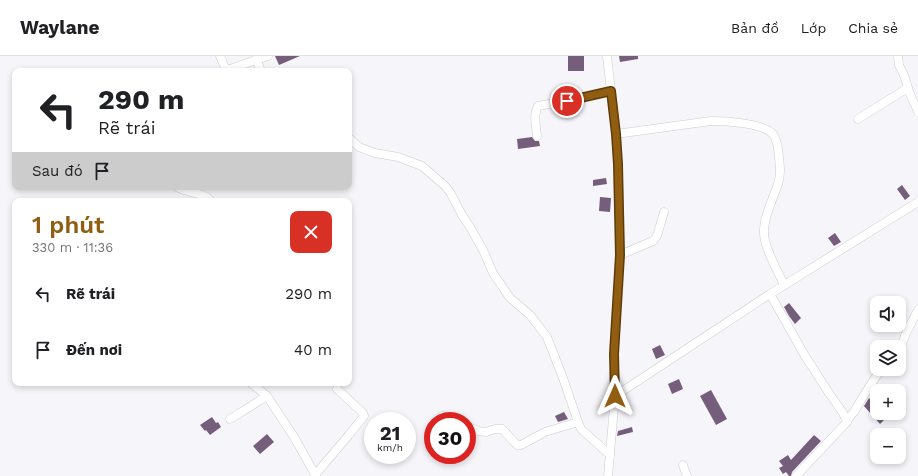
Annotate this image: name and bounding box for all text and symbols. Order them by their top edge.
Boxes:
text: Waylane [20,16,99,39]
text: Bản đồ [731,20,779,36]
text: Lớp [801,20,826,36]
text: Chia sẻ [848,20,898,36]
text: 290 m [98,83,184,116]
icon: left [32,84,84,136]
pin [550,84,584,118]
icon: arrive [556,90,578,112]
text: Rẽ trái [98,117,155,138]
icon: arrive [91,160,113,182]
text: Sau đó [32,162,83,180]
text: 1 phút [32,211,104,239]
button: close [290,211,332,253]
text: 330 m · 11:36 [32,240,113,255]
icon: left [32,283,54,305]
text: Rẽ trái [66,285,115,303]
text: 290 m [285,285,332,303]
map controls [870,296,906,464]
button: sound [870,296,906,332]
icon: arrive [32,339,54,361]
button: layers [870,340,906,376]
text: Đến nơi [66,341,122,359]
text: 40 m [294,341,332,359]
position arrow [594,375,636,417]
button: + [870,384,906,420]
speed limit sign: 30 [424,412,476,464]
text: 21 [380,421,400,445]
button: − [870,428,906,464]
text: km/h [377,442,403,453]

